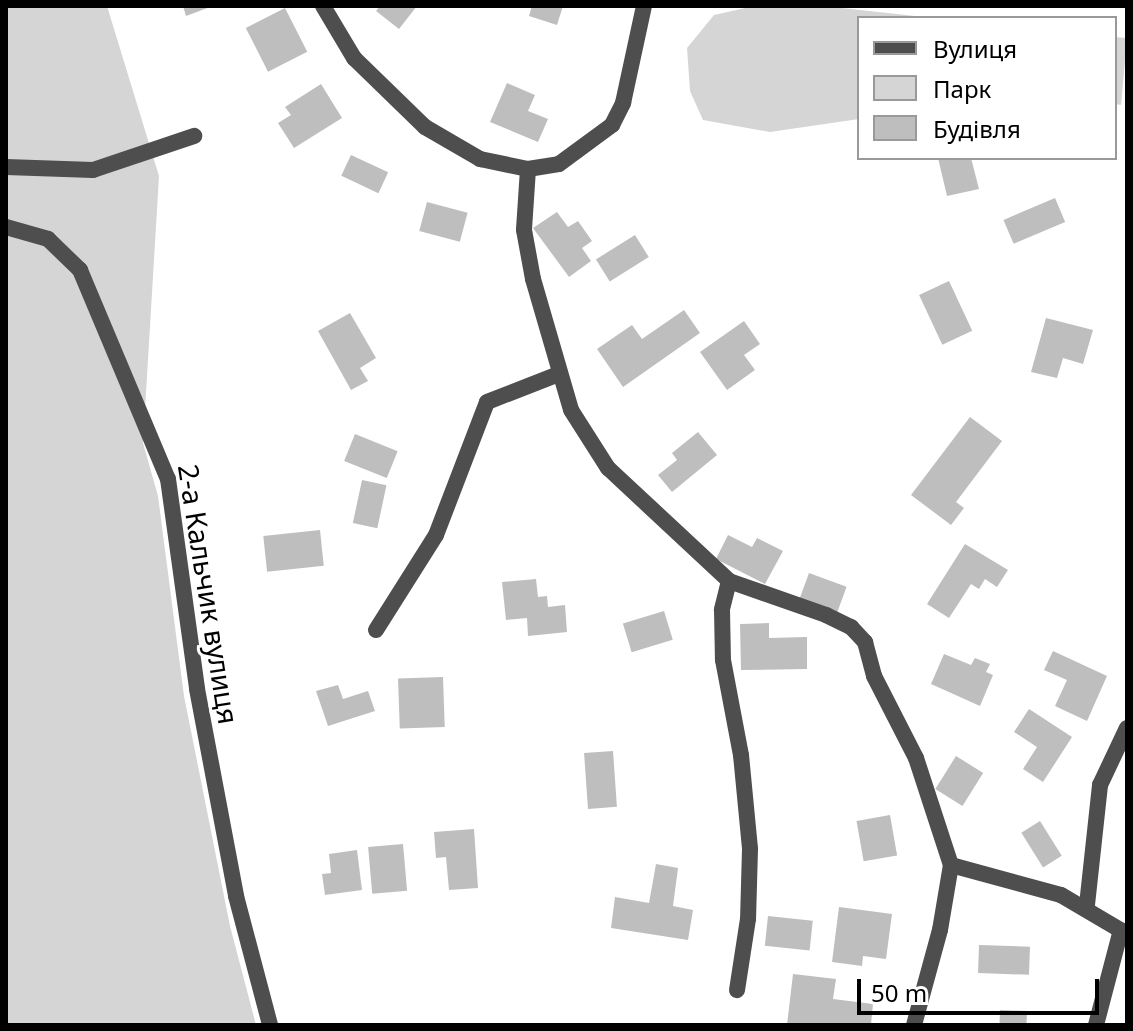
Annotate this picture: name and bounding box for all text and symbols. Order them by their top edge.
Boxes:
legend [857,16,1117,160]
text: Вулиця [933,32,1017,65]
text: Парк [933,72,991,105]
text: Будівля [933,112,1021,145]
street label: 2-а Кальчик вулиця [172,462,246,726]
scale bar [861,963,1103,1013]
text: 50 m [871,976,927,1009]

